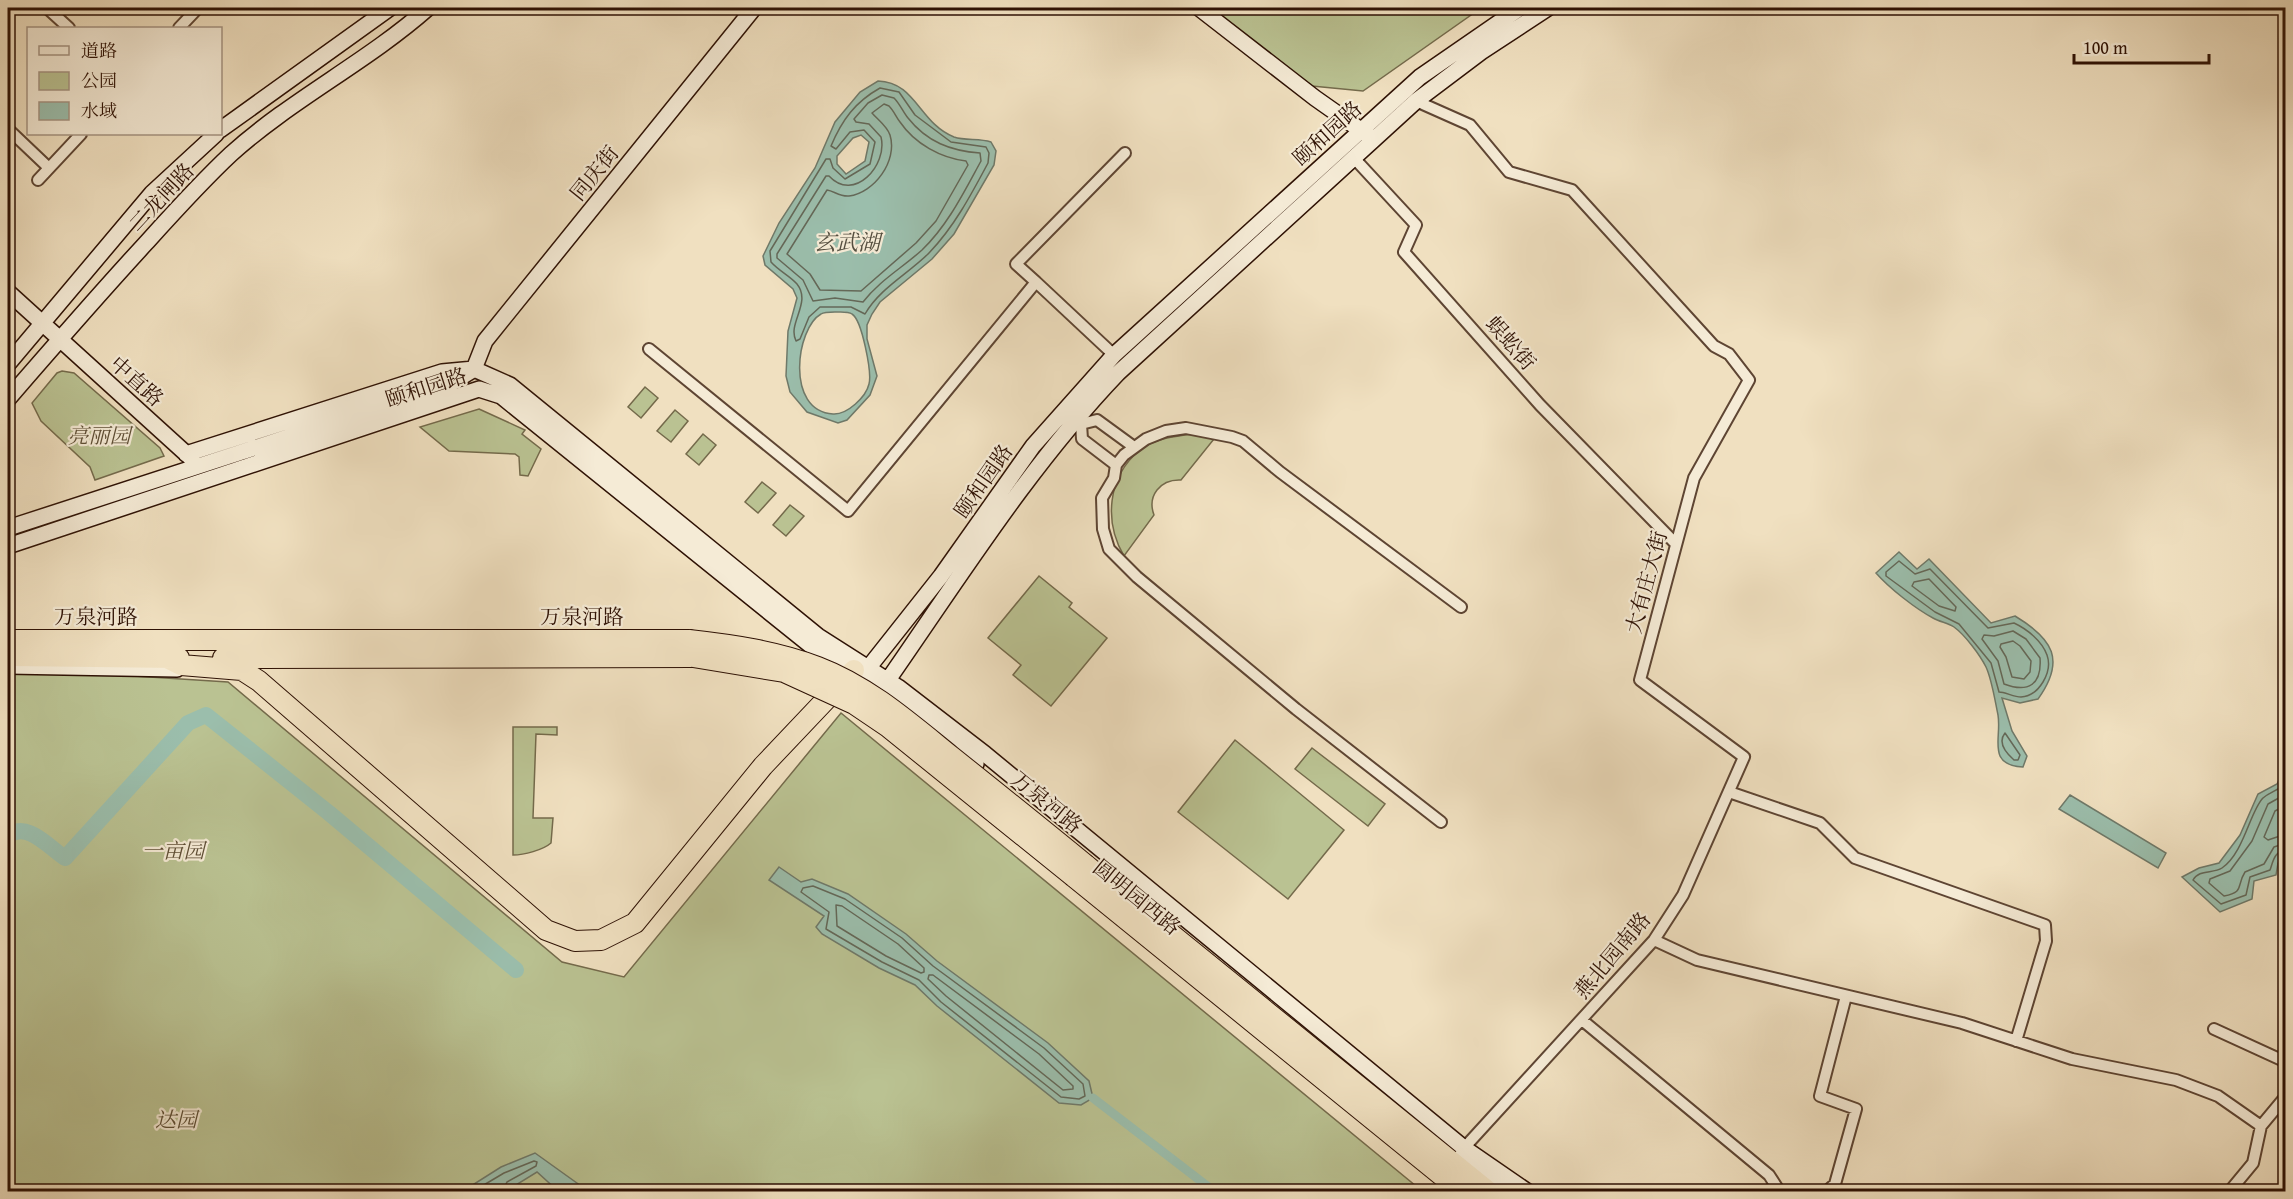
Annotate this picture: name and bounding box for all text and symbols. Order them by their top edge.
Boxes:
legend [27,27,222,135]
scale bar [2074,27,2209,65]
text: 100 m [2083,34,2128,61]
text: 道路 [81,37,117,64]
text: 公园 [81,67,117,94]
street label: 颐和园路 [1285,93,1369,173]
text: 水域 [81,97,117,124]
street label: 同庆街 [562,139,626,207]
street label: 二龙闸路 [121,156,201,238]
water label: 玄武湖 [814,226,884,258]
street label: 蜈蚣街 [1479,309,1543,377]
street label: 中直路 [103,348,171,414]
street label: 颐和园路 [381,359,471,415]
park label: 亮丽园 [68,420,133,451]
street label: 颐和园路 [946,438,1020,524]
street label: 大有庄大街 [1617,527,1675,637]
street label: 万泉河路 [54,601,138,632]
street label: 万泉河路 [540,601,624,632]
street label: 万泉河路 [1005,764,1089,840]
park label: 一亩园 [142,835,207,866]
street label: 圆明园西路 [1086,852,1188,942]
street label: 燕北园南路 [1566,905,1658,1005]
park label: 达园 [155,1104,200,1135]

